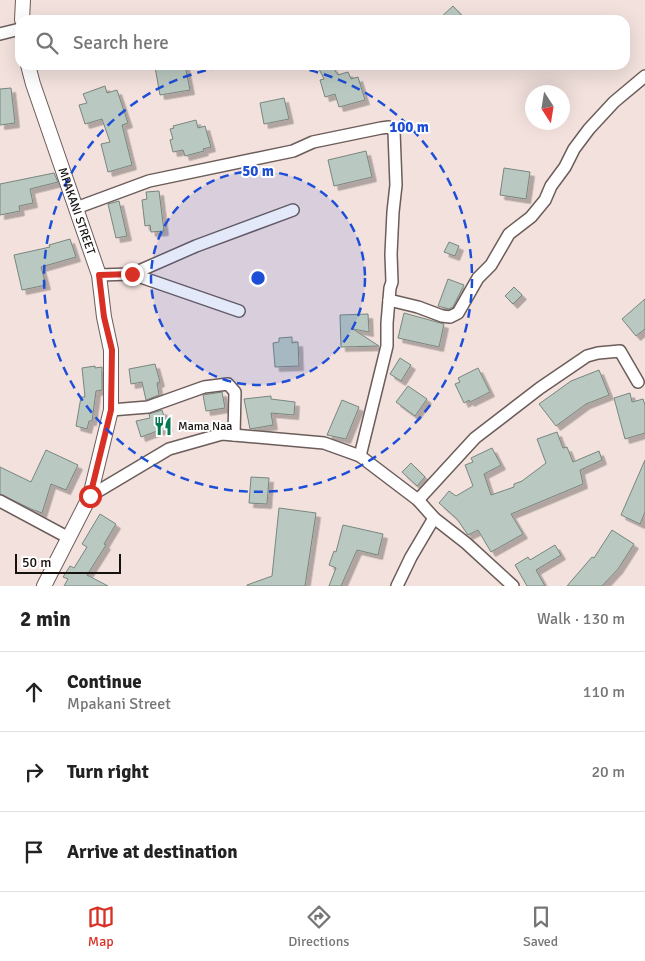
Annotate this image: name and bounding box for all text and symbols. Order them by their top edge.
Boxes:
search box [15,15,630,70]
icon: search [33,29,61,57]
text: Search here [73,31,169,55]
north arrow [525,85,570,130]
text: 100 m [389,118,429,136]
text: 50 m [242,162,274,180]
street label: MPAKANI STREET [54,166,98,257]
route end [121,263,144,286]
centre of rings [249,269,267,287]
restaurant icon: Mama Naa [152,415,174,437]
place label: Mama Naa [178,419,232,434]
route start [79,485,102,508]
scale bar [15,551,121,574]
text: 50 m [22,554,51,571]
text: 2 min [20,606,71,632]
text: Walk · 130 m [537,609,625,629]
text: Continue [67,670,142,694]
icon: ahead [20,678,48,706]
text: 110 m [583,682,625,702]
text: Mpakani Street [67,694,171,714]
icon: right [20,758,48,786]
text: Turn right [67,760,149,784]
text: 20 m [591,762,625,782]
icon: arrive [20,838,48,866]
text: Arrive at destination [67,840,238,864]
tab: Map [87,903,115,950]
tab: Directions [288,903,349,950]
tab: Saved [523,903,558,950]

